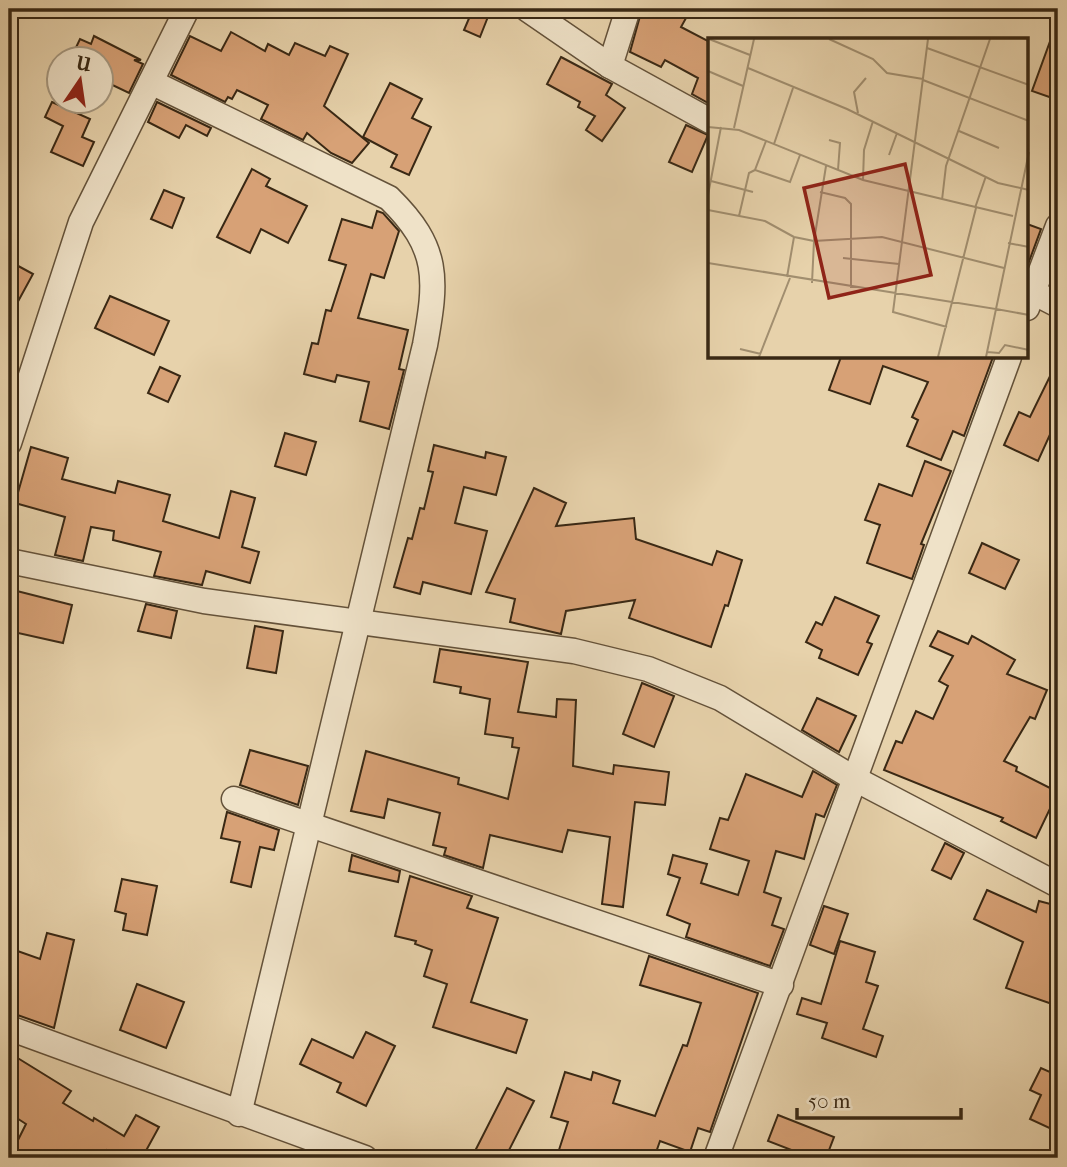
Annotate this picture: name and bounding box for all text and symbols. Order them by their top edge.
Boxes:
inset map [708,38,1028,359]
north arrow [46,46,116,116]
text: U [73,52,93,77]
scale bar [797,1076,962,1120]
text: 50 m [808,1089,851,1113]

